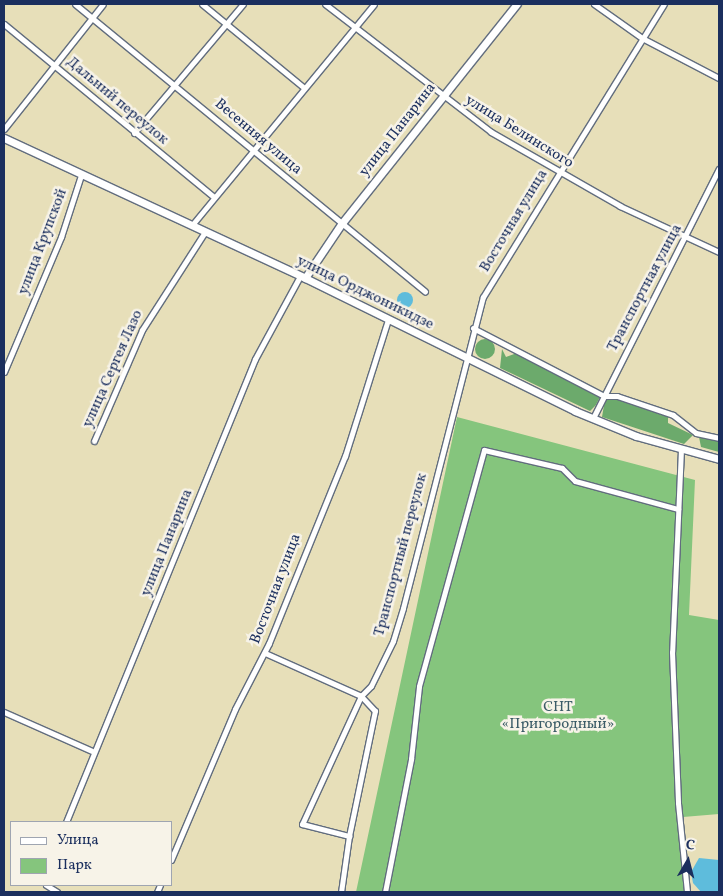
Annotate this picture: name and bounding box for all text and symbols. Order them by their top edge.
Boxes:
street label: Дальний переулок [62,53,172,149]
street label: улица Панарина [356,80,440,180]
street label: улица Белинского [461,91,577,173]
street label: Весенняя улица [210,95,306,179]
street label: Восточная улица [476,166,552,276]
street label: улица Крупской [15,187,71,297]
street label: Транспортная улица [604,221,686,355]
street label: улица Орджоникидзе [294,252,436,334]
street label: улица Сергея Лазо [79,307,147,431]
street label: Транспортный переулок [371,472,431,638]
street label: улица Панарина [137,487,197,599]
street label: Восточная улица [247,531,305,647]
park label: СНТ «Пригородный» [502,698,614,733]
legend [10,821,172,886]
text: Улица [57,830,99,851]
north arrow [663,836,713,886]
text: С [684,836,696,856]
text: Парк [57,855,92,876]

